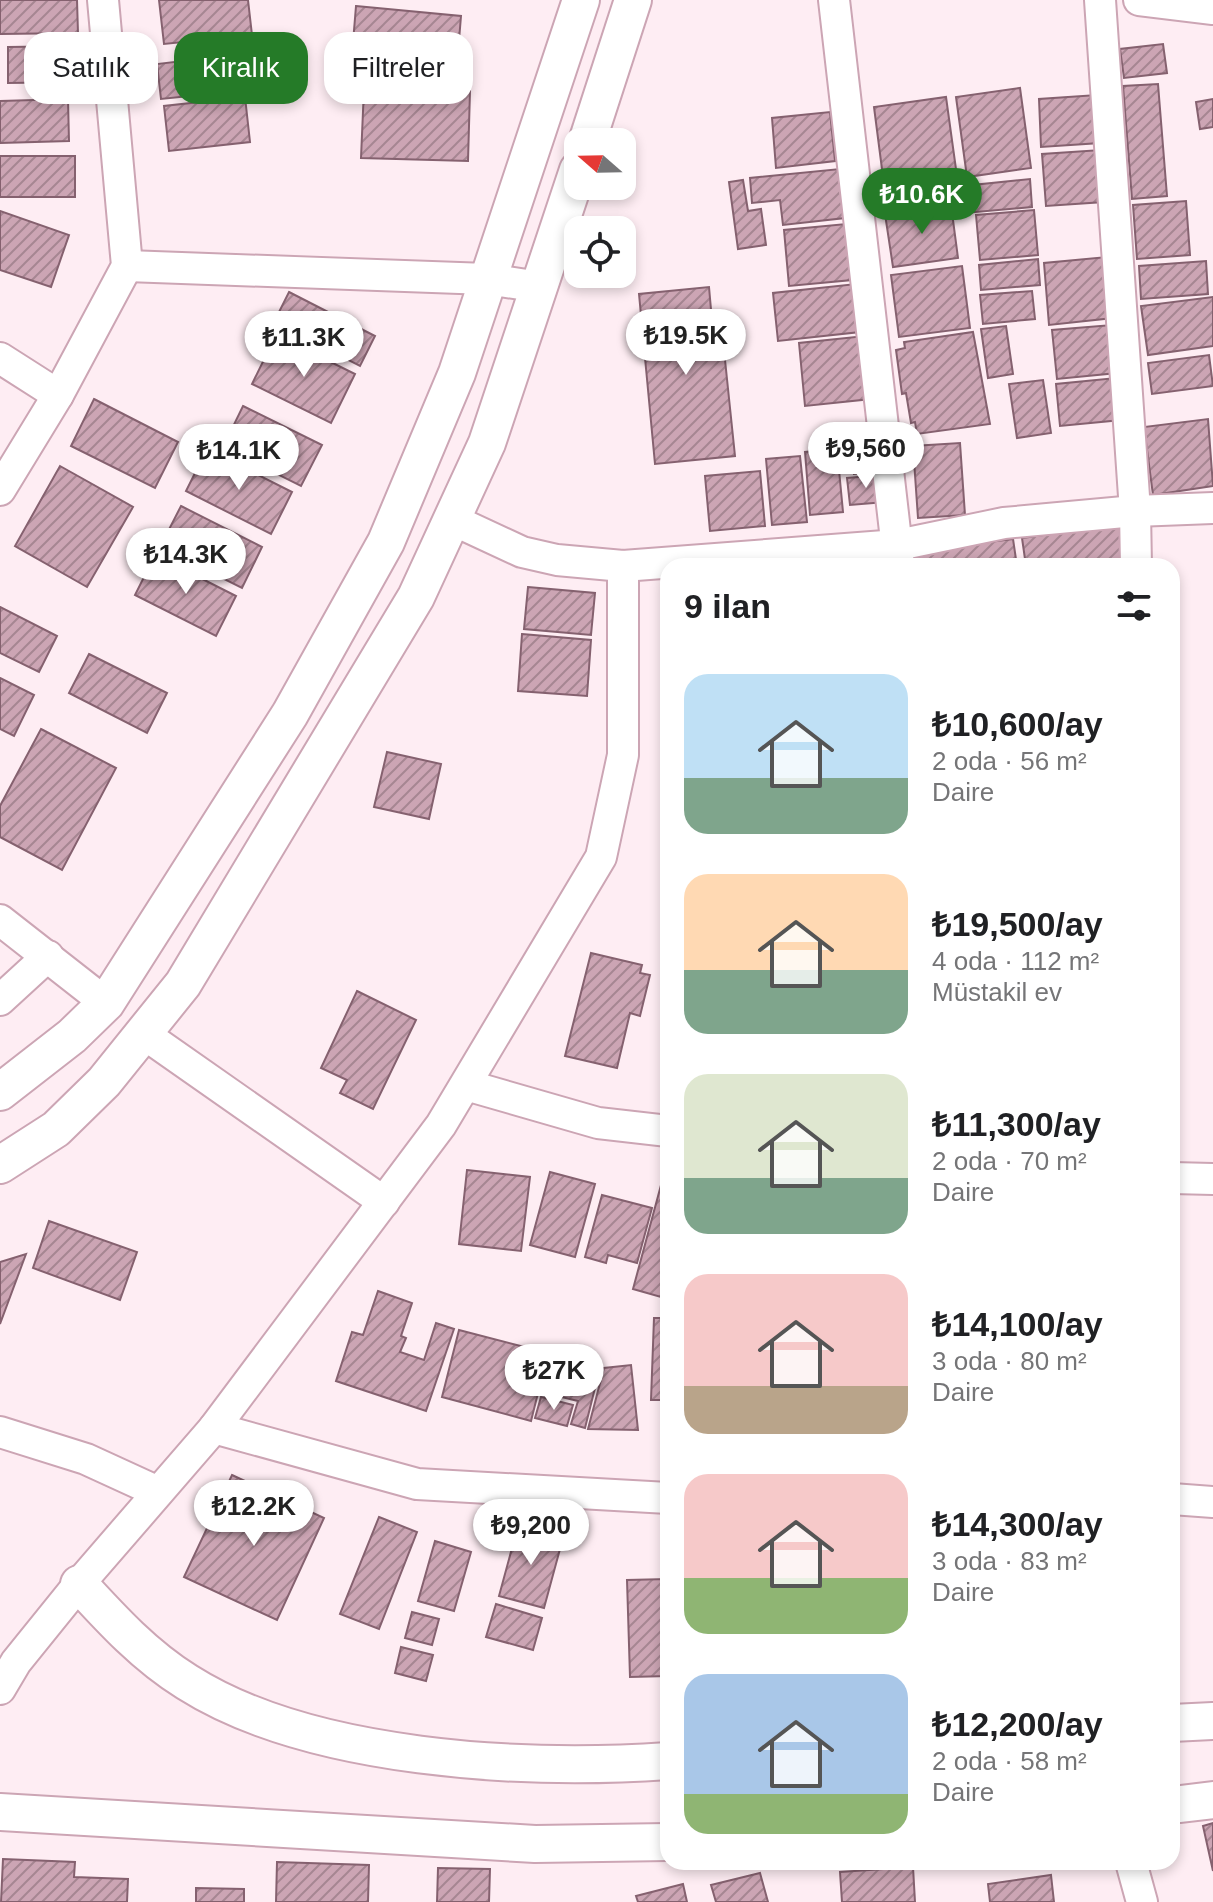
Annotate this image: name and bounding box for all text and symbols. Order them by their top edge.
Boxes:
chip: Satılık [24,32,158,104]
chip: Kiralık [174,32,308,104]
chip: Filtreler [324,32,473,104]
north arrow [564,128,636,200]
map controls [564,128,636,288]
pin: ₺10.6K [857,168,987,236]
text: ₺10.6K [880,179,964,209]
button: locate [564,216,636,288]
pin: ₺19.5K [621,309,751,377]
pin: ₺11.3K [239,311,369,379]
text: ₺19.5K [644,320,728,350]
text: ₺11.3K [263,322,345,352]
pin: ₺9,560 [801,422,931,490]
pin: ₺14.1K [174,424,304,492]
text: ₺9,560 [826,433,906,463]
text: ₺14.1K [197,435,281,465]
pin: ₺14.3K [121,528,251,596]
text: ₺14.3K [144,539,228,569]
icon: filters [1112,584,1156,628]
text: 9 ilan [684,587,771,625]
text: ₺10,600/ay [932,705,1103,743]
icon: home [748,706,844,802]
text: 2 oda · 56 m² [932,746,1087,776]
text: Daire [932,777,994,807]
text: ₺19,500/ay [932,905,1103,943]
icon: home [748,906,844,1002]
text: 4 oda · 112 m² [932,946,1099,976]
text: Müstakil ev [932,977,1062,1007]
text: ₺11,300/ay [932,1105,1101,1143]
icon: home [748,1106,844,1202]
text: 2 oda · 70 m² [932,1146,1087,1176]
text: Daire [932,1177,994,1207]
text: ₺14,100/ay [932,1305,1103,1343]
icon: home [748,1306,844,1402]
pin: ₺27K [507,1344,601,1412]
text: 3 oda · 80 m² [932,1346,1087,1376]
text: ₺27K [523,1355,585,1385]
text: Daire [932,1377,994,1407]
pin: ₺12.2K [189,1480,319,1548]
text: ₺12.2K [212,1491,296,1521]
pin: ₺9,200 [466,1499,596,1567]
text: ₺14,300/ay [932,1505,1103,1543]
icon: home [748,1506,844,1602]
text: ₺9,200 [491,1510,571,1540]
text: 3 oda · 83 m² [932,1546,1087,1576]
text: Daire [932,1577,994,1607]
text: ₺12,200/ay [932,1705,1103,1743]
icon: home [748,1706,844,1802]
text: 2 oda · 58 m² [932,1746,1087,1776]
text: Daire [932,1777,994,1807]

